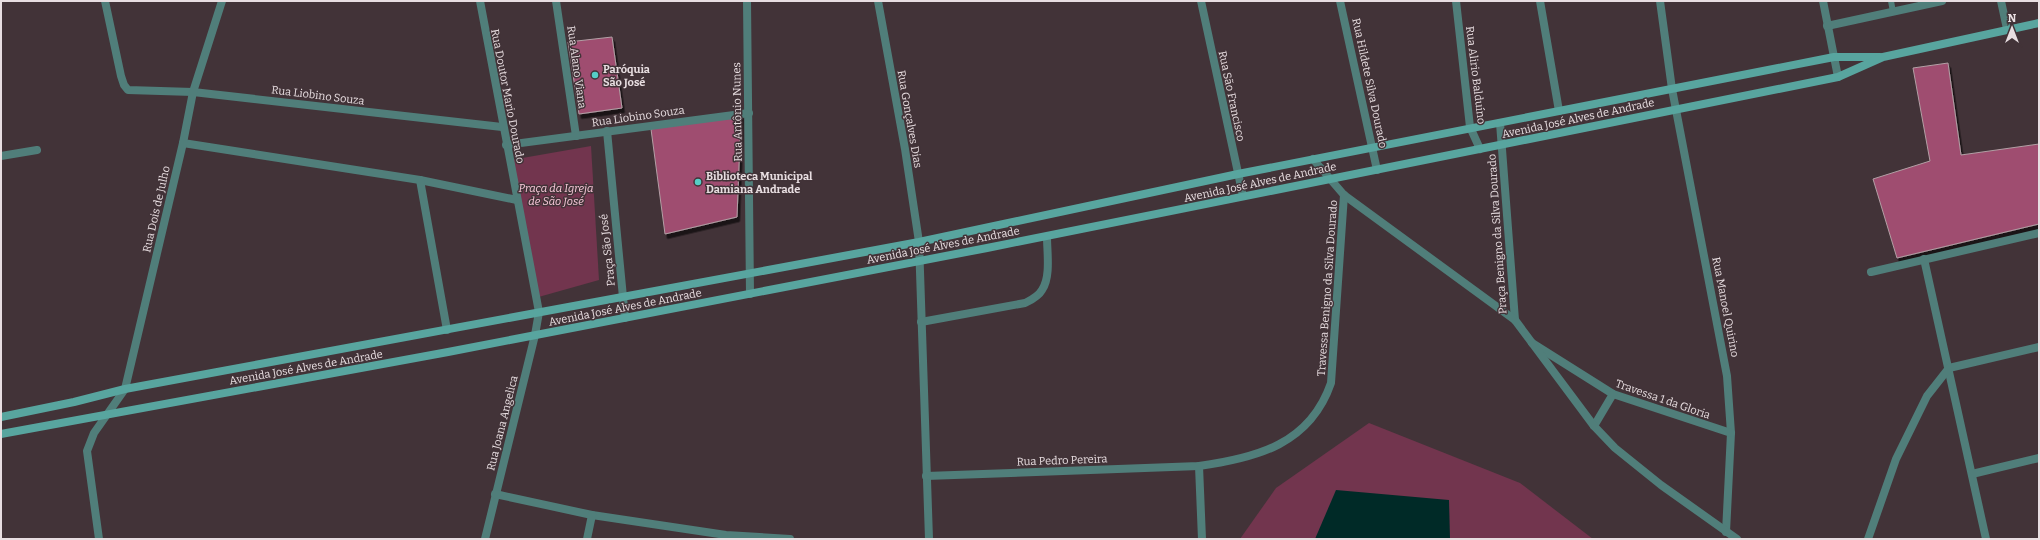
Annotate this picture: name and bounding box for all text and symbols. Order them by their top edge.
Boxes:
north arrow [1992,8,2032,48]
text: N [2008,12,2017,25]
street label: Rua Hildete Silva Dourado [1349,17,1390,149]
street label: Rua Alano Viana [564,25,589,109]
street label: Rua Alirio Balduíno [1463,25,1488,125]
street label: Rua Doutor Mario Dourado [488,28,527,164]
street label: Rua São Francisco [1216,50,1247,143]
street label: Rua Antônio Nunes [730,62,745,162]
place label: Paróquia São José [603,63,651,89]
street label: Rua Gonçalves Dias [895,69,925,169]
marker: Paróquia São José [590,70,600,80]
street label: Rua Liobino Souza [271,83,365,108]
street label: Avenida José Alves de Andrade [1501,96,1656,141]
street label: Rua Liobino Souza [591,104,685,129]
street label: Praça Benigno da Silva Dourado [1485,153,1510,315]
street label: Avenida José Alves de Andrade [1183,160,1338,205]
street label: Rua Dois de Julho [140,165,173,254]
place label: Biblioteca Municipal Damiana Andrade [706,170,813,196]
marker: Biblioteca Municipal Damiana Andrade [693,177,703,187]
park label: Praça da Igreja de São José [519,182,593,208]
street label: Travessa Benigno da Silva Dourado [1315,199,1340,377]
street label: Praça São José [597,213,618,287]
street label: Avenida José Alves de Andrade [865,224,1021,267]
street label: Rua Manoel Quirino [1709,256,1742,358]
street label: Avenida José Alves de Andrade [547,286,703,329]
street label: Avenida José Alves de Andrade [228,348,384,387]
street label: Rua Joana Angelica [484,374,521,472]
street label: Travessa 1 da Gloria [1614,377,1712,422]
street label: Rua Pedro Pereira [1016,452,1108,469]

